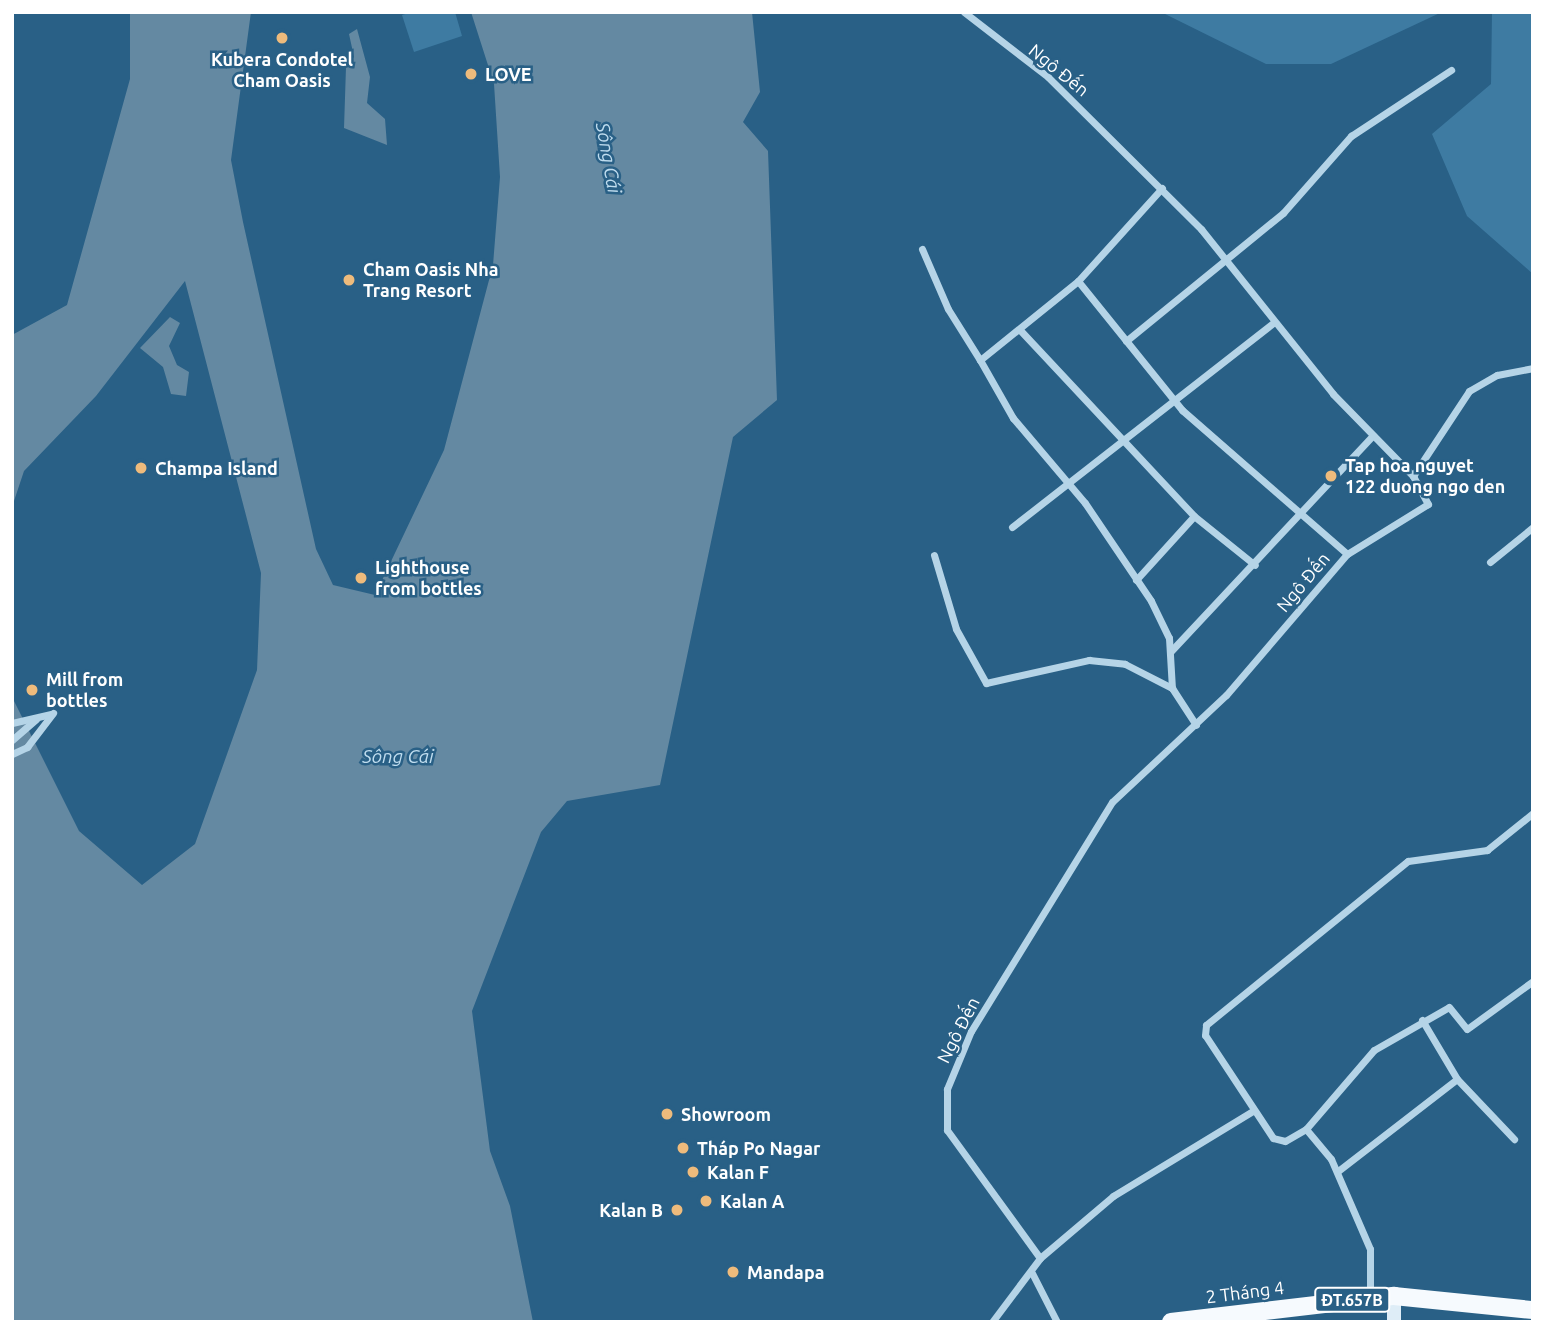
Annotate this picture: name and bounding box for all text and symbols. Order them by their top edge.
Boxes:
marker: Kubera Condotel Cham Oasis [274,30,290,46]
street label: Ngô Đến [1025,39,1093,101]
place label: Kubera Condotel Cham Oasis [211,49,353,92]
place label: LOVE [485,63,532,85]
marker: LOVE [463,66,479,82]
water label: Sông Cái [591,121,625,195]
place label: Cham Oasis Nha Trang Resort [363,259,499,302]
marker: Cham Oasis Nha Trang Resort [341,272,357,288]
place label: Tap hoa nguyet 122 duong ngo den [1345,455,1505,498]
place label: Champa Island [155,457,278,479]
marker: Champa Island [133,460,149,476]
marker: Tap hoa nguyet 122 duong ngo den [1323,468,1339,484]
street label: Ngô Đến [1272,548,1334,616]
place label: Lighthouse from bottles [375,557,482,600]
marker: Lighthouse from bottles [353,570,369,586]
place label: Mill from bottles [46,669,123,712]
marker: Mill from bottles [24,682,40,698]
water label: Sông Cái [362,746,434,768]
street label: Ngô Đến [932,993,984,1067]
place label: Showroom [681,1103,771,1125]
marker: Showroom [659,1106,675,1122]
place label: Tháp Po Nagar [697,1137,820,1159]
marker: Tháp Po Nagar [675,1140,691,1156]
place label: Kalan F [707,1161,769,1183]
marker: Kalan F [685,1164,701,1180]
place label: Kalan A [720,1190,784,1212]
marker: Kalan A [698,1193,714,1209]
place label: Kalan B [599,1199,663,1221]
marker: Kalan B [669,1202,685,1218]
place label: Mandapa [747,1261,824,1283]
marker: Mandapa [725,1264,741,1280]
street label: 2 Tháng 4 [1205,1276,1285,1308]
road number: ĐT.657B [1314,1288,1390,1312]

